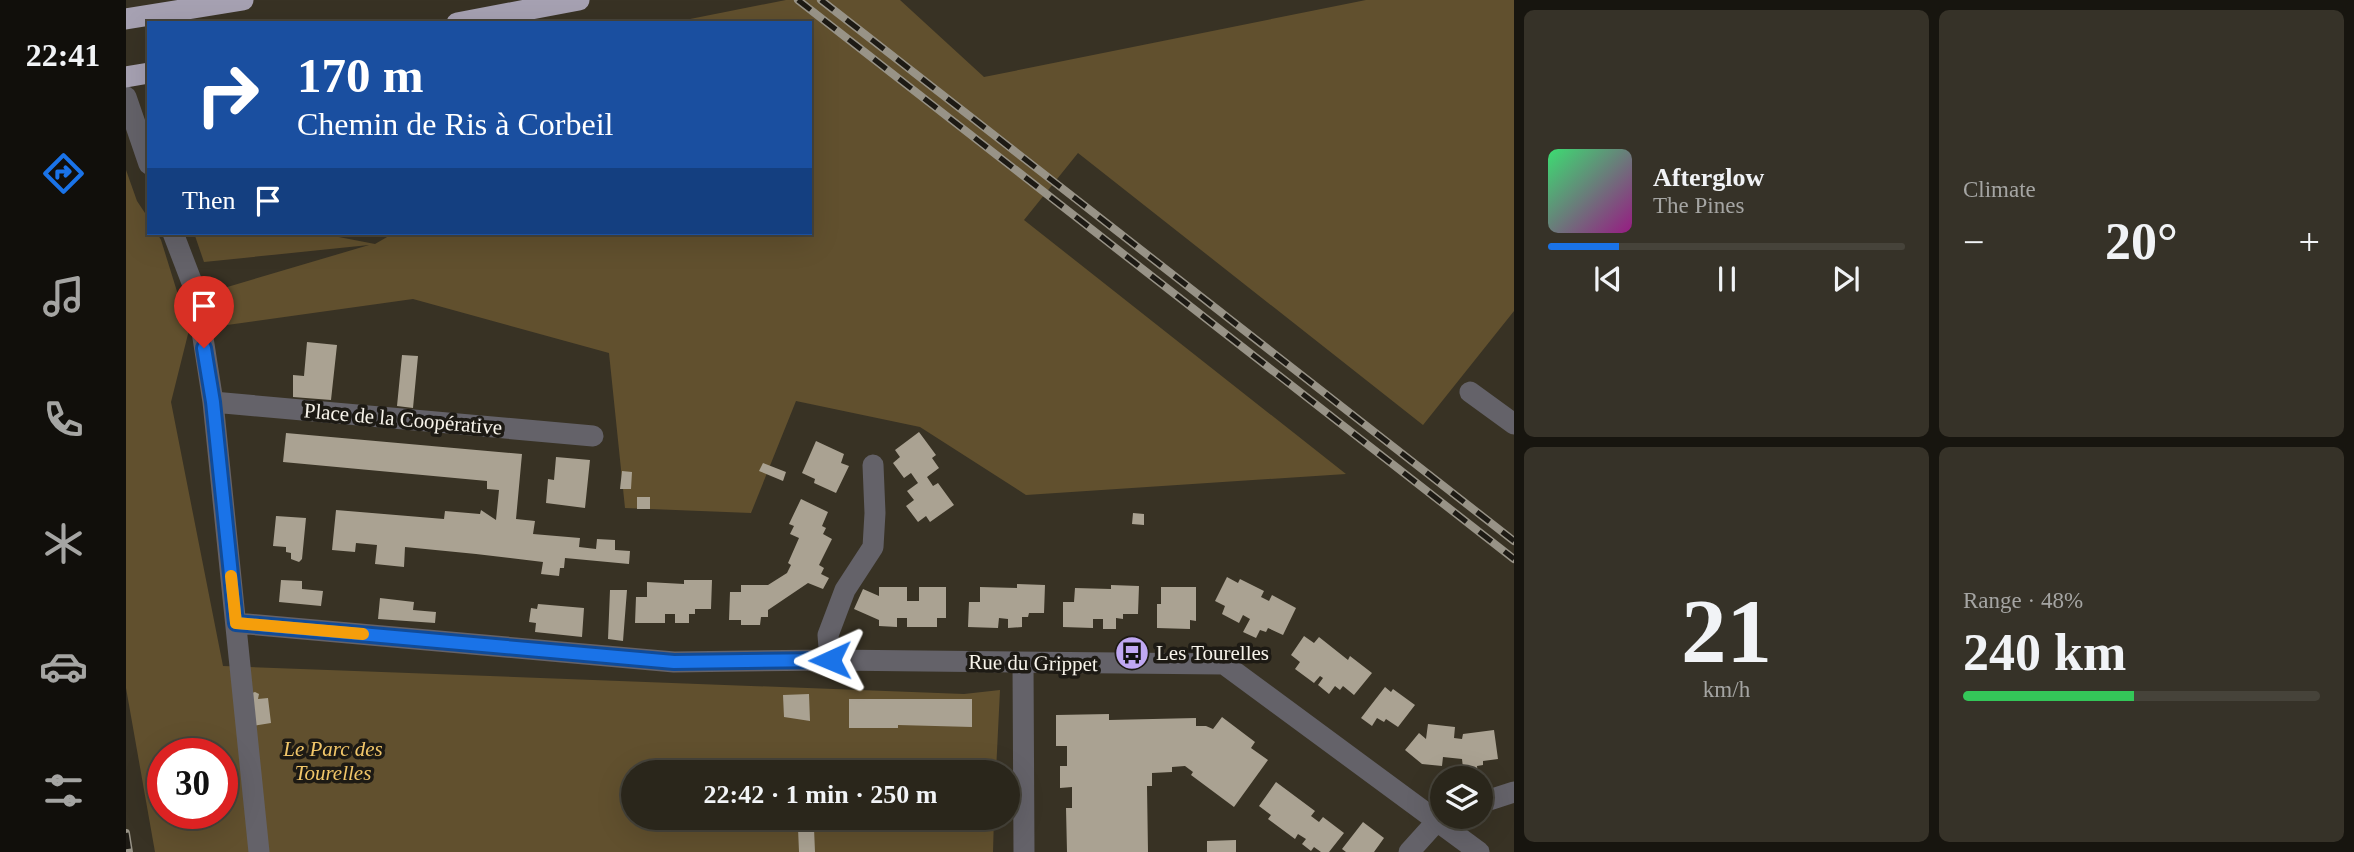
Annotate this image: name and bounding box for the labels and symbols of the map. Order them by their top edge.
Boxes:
pin [174,276,234,348]
street label: Place de la Coopérative [303,398,503,440]
position arrow [793,623,867,697]
bus stop icon: Les Tourelles [1113,634,1151,672]
place label: Les Tourelles [1156,641,1269,665]
street label: Rue du Grippet [968,650,1098,676]
park label: Le Parc des Tourelles [282,737,383,785]
speed limit sign: 30 [147,738,238,829]

